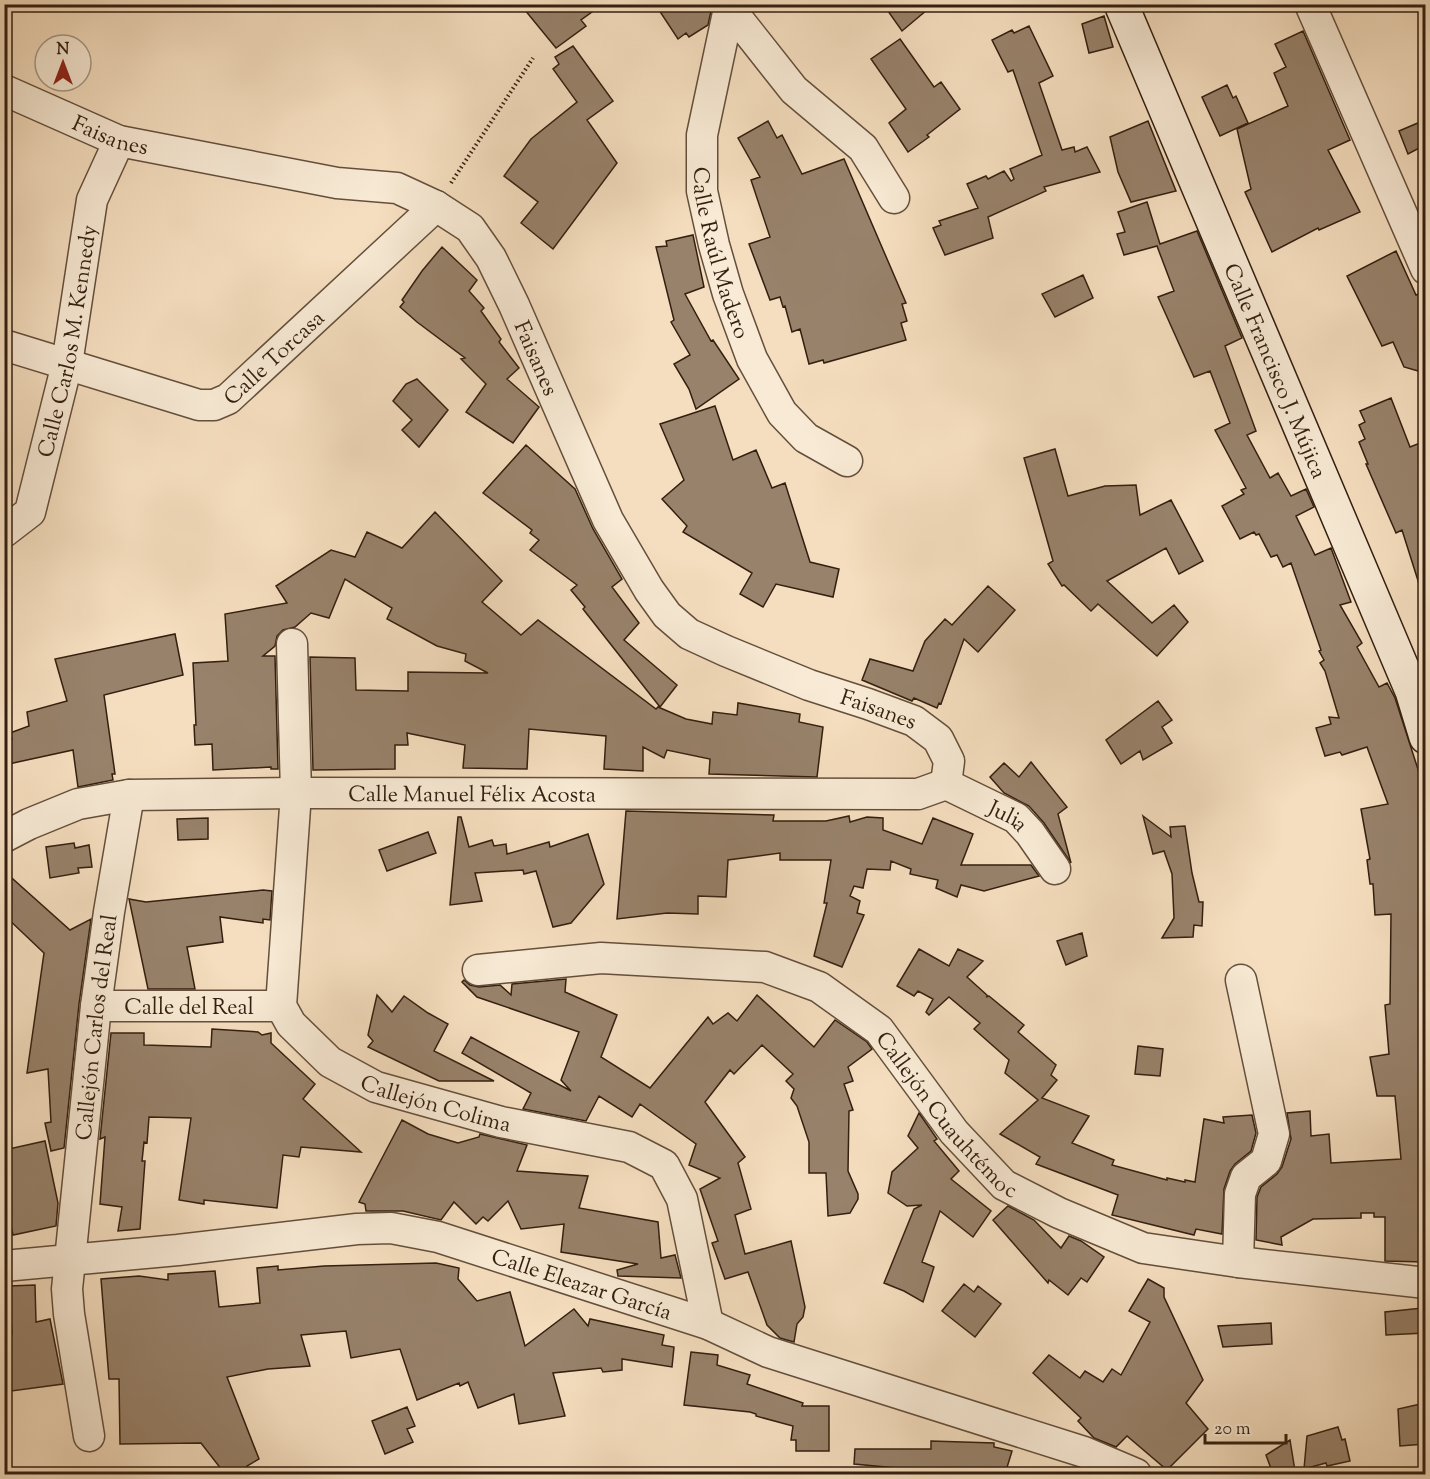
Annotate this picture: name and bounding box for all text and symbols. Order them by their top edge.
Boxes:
north arrow [33,33,93,93]
text: N [57,39,70,62]
street label: Faisanes [66,109,151,165]
street label: Calle Raúl Madero [683,167,756,344]
street label: Calle Carlos M. Kennedy [31,223,107,461]
street label: Calle Francisco J. Mújica [1214,259,1333,484]
street label: Calle Torcasa [218,304,333,414]
street label: Faisanes [504,316,565,401]
street label: Faisanes [836,683,920,739]
street label: Calle Manuel Félix Acosta [348,780,596,812]
street label: Julia [981,793,1034,840]
street label: Callejón Carlos del Real [69,913,127,1142]
street label: Calle del Real [124,993,254,1025]
street label: Callejón Cuauhtémoc [866,1026,1022,1208]
street label: Callejón Colima [353,1068,513,1143]
street label: Calle Eleazar García [487,1242,675,1330]
scale bar [1205,1407,1286,1445]
text: 20 m [1214,1417,1251,1443]

